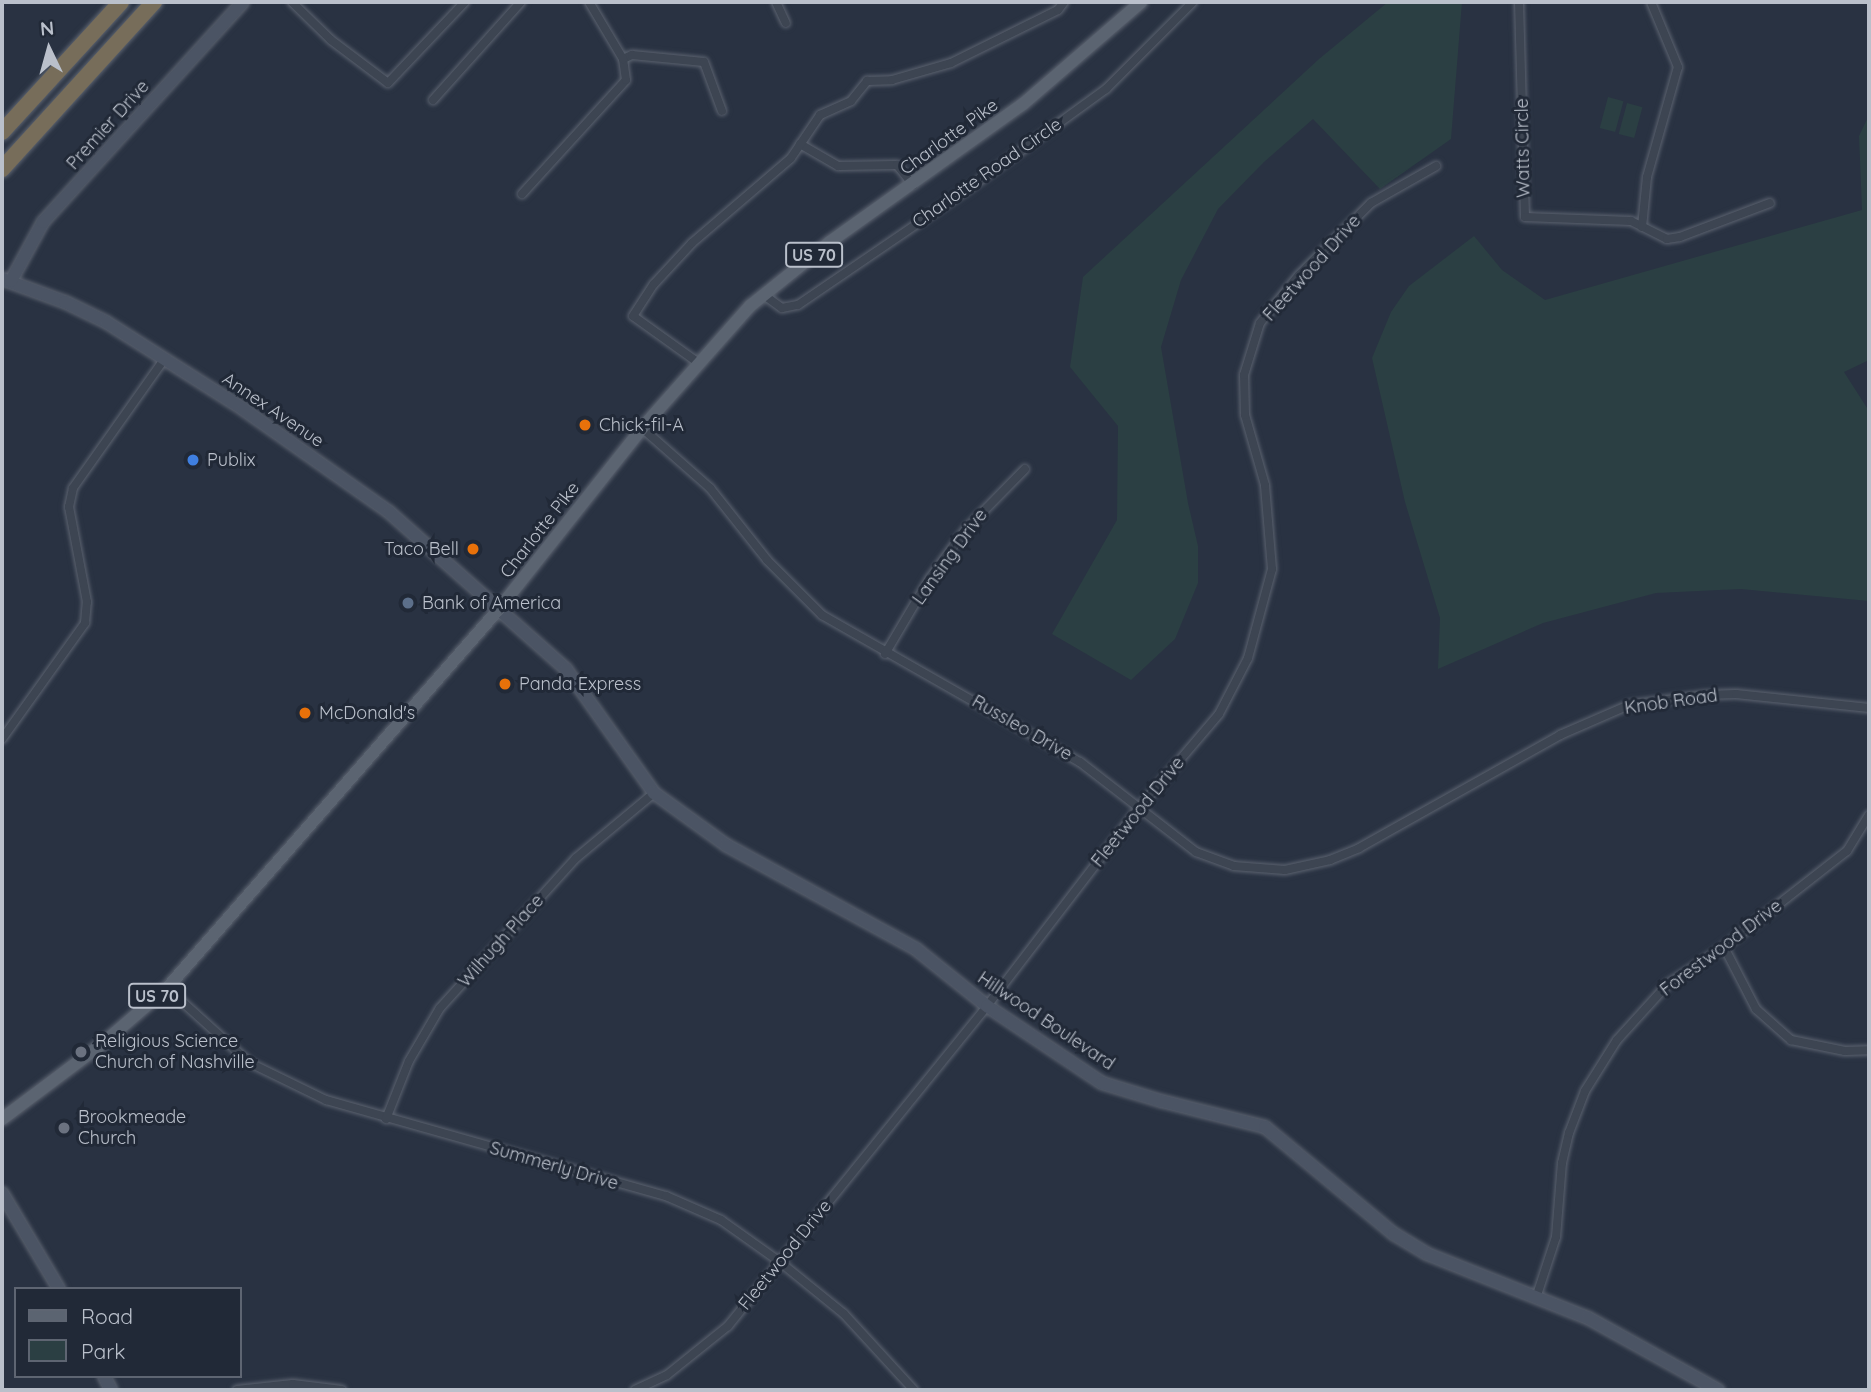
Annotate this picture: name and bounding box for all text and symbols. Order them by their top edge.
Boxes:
north arrow [14,14,84,84]
text: N [39,16,55,41]
street label: Premier Drive [62,76,154,174]
street label: Charlotte Pike [896,94,1002,180]
street label: Watts Circle [1511,98,1535,198]
street label: Charlotte Road Circle [908,113,1066,233]
street label: Fleetwood Drive [1259,210,1365,326]
road number: US 70 [784,243,844,268]
street label: Annex Avenue [218,368,328,452]
place label: Chick-fil-A [599,414,684,436]
marker: Chick-fil-A [577,417,593,433]
place label: Publix [207,449,255,471]
marker: Publix [185,452,201,468]
street label: Charlotte Pike [496,478,584,582]
street label: Lansing Drive [908,505,992,609]
place label: Taco Bell [384,538,459,560]
marker: Taco Bell [465,541,481,557]
place label: Bank of America [422,592,561,614]
marker: Bank of America [400,595,416,611]
place label: Panda Express [519,673,641,695]
marker: Panda Express [497,676,513,692]
street label: Knob Road [1623,685,1719,719]
street label: Russleo Drive [968,691,1076,765]
place label: McDonald's [319,702,415,724]
marker: McDonald's [297,705,313,721]
street label: Fleetwood Drive [1087,752,1189,872]
street label: Wilhugh Place [454,890,548,992]
street label: Forestwood Drive [1656,895,1786,1001]
street label: Hillwood Boulevard [973,967,1119,1075]
road number: US 70 [127,984,187,1008]
place label: Religious Science Church of Nashville [95,1031,255,1074]
marker: Religious Science Church of Nashville [73,1044,89,1060]
place label: Brookmeade Church [78,1107,186,1150]
marker: Brookmeade Church [56,1120,72,1136]
street label: Summerly Drive [487,1137,621,1195]
street label: Fleetwood Drive [734,1195,836,1315]
legend [14,1287,242,1378]
text: Road [81,1303,133,1329]
text: Park [81,1338,125,1364]

